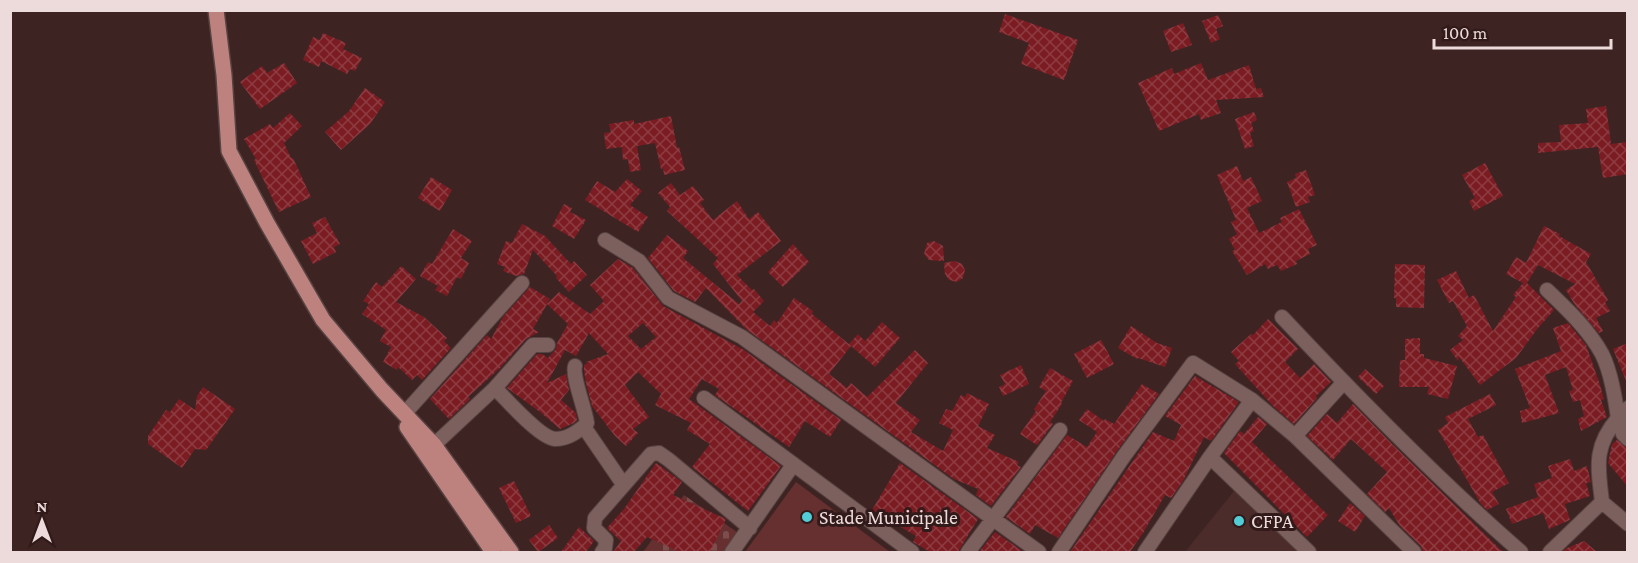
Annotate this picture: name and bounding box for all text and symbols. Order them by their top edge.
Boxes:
scale bar [1434,12,1611,50]
text: 100 m [1443,23,1488,43]
north arrow [12,491,72,551]
text: N [37,498,48,515]
place label: Stade Municipale [819,506,958,529]
marker: Stade Municipale [800,510,814,524]
place label: CFPA [1251,510,1294,532]
marker: CFPA [1232,514,1246,528]

